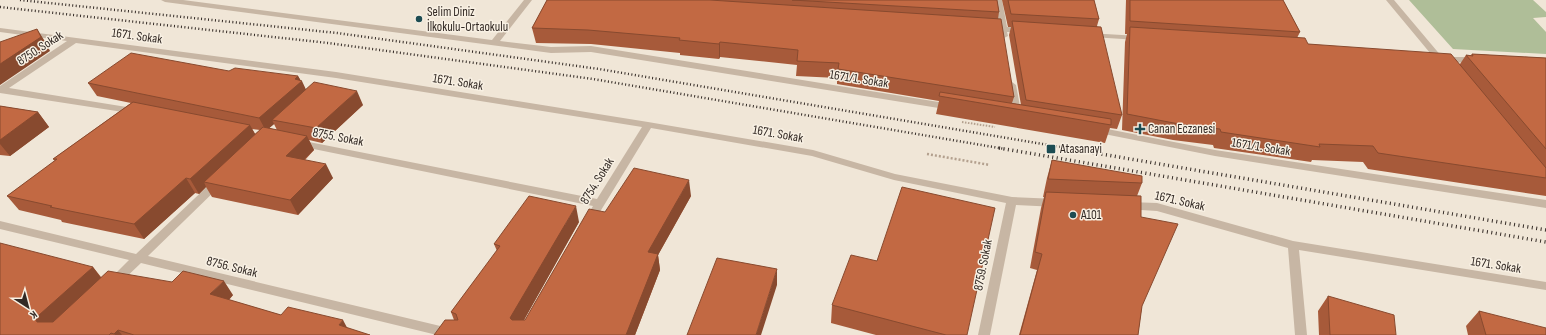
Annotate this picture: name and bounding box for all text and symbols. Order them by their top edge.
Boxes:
place label: Selim Diniz İlkokulu-Ortaokulu [427,4,508,35]
marker: Selim Diniz İlkokulu-Ortaokulu [414,14,424,24]
street label: 1671. Sokak [111,25,163,47]
street label: 8750. Sokak [14,27,66,69]
street label: 1671/1. Sokak [828,66,890,92]
street label: 1671. Sokak [432,70,484,94]
place label: Canan Eczanesi [1148,121,1215,137]
street label: 1671. Sokak [752,122,804,146]
street label: 8755. Sokak [311,124,365,150]
marker: Canan Eczanesi [1135,124,1145,134]
street label: 1671/1. Sokak [1230,134,1292,160]
place label: Atasanayi [1059,141,1102,157]
marker: Atasanayi [1045,143,1057,155]
street label: 8754. Sokak [576,155,618,207]
street label: 1671. Sokak [1153,187,1207,215]
place label: A101 [1080,207,1102,223]
marker: A101 [1068,210,1078,220]
street label: 8759. Sokak [970,238,996,292]
street label: 8756. Sokak [205,253,259,281]
street label: 1671. Sokak [1470,253,1522,277]
north arrow [8,287,48,327]
text: K [27,308,40,322]

